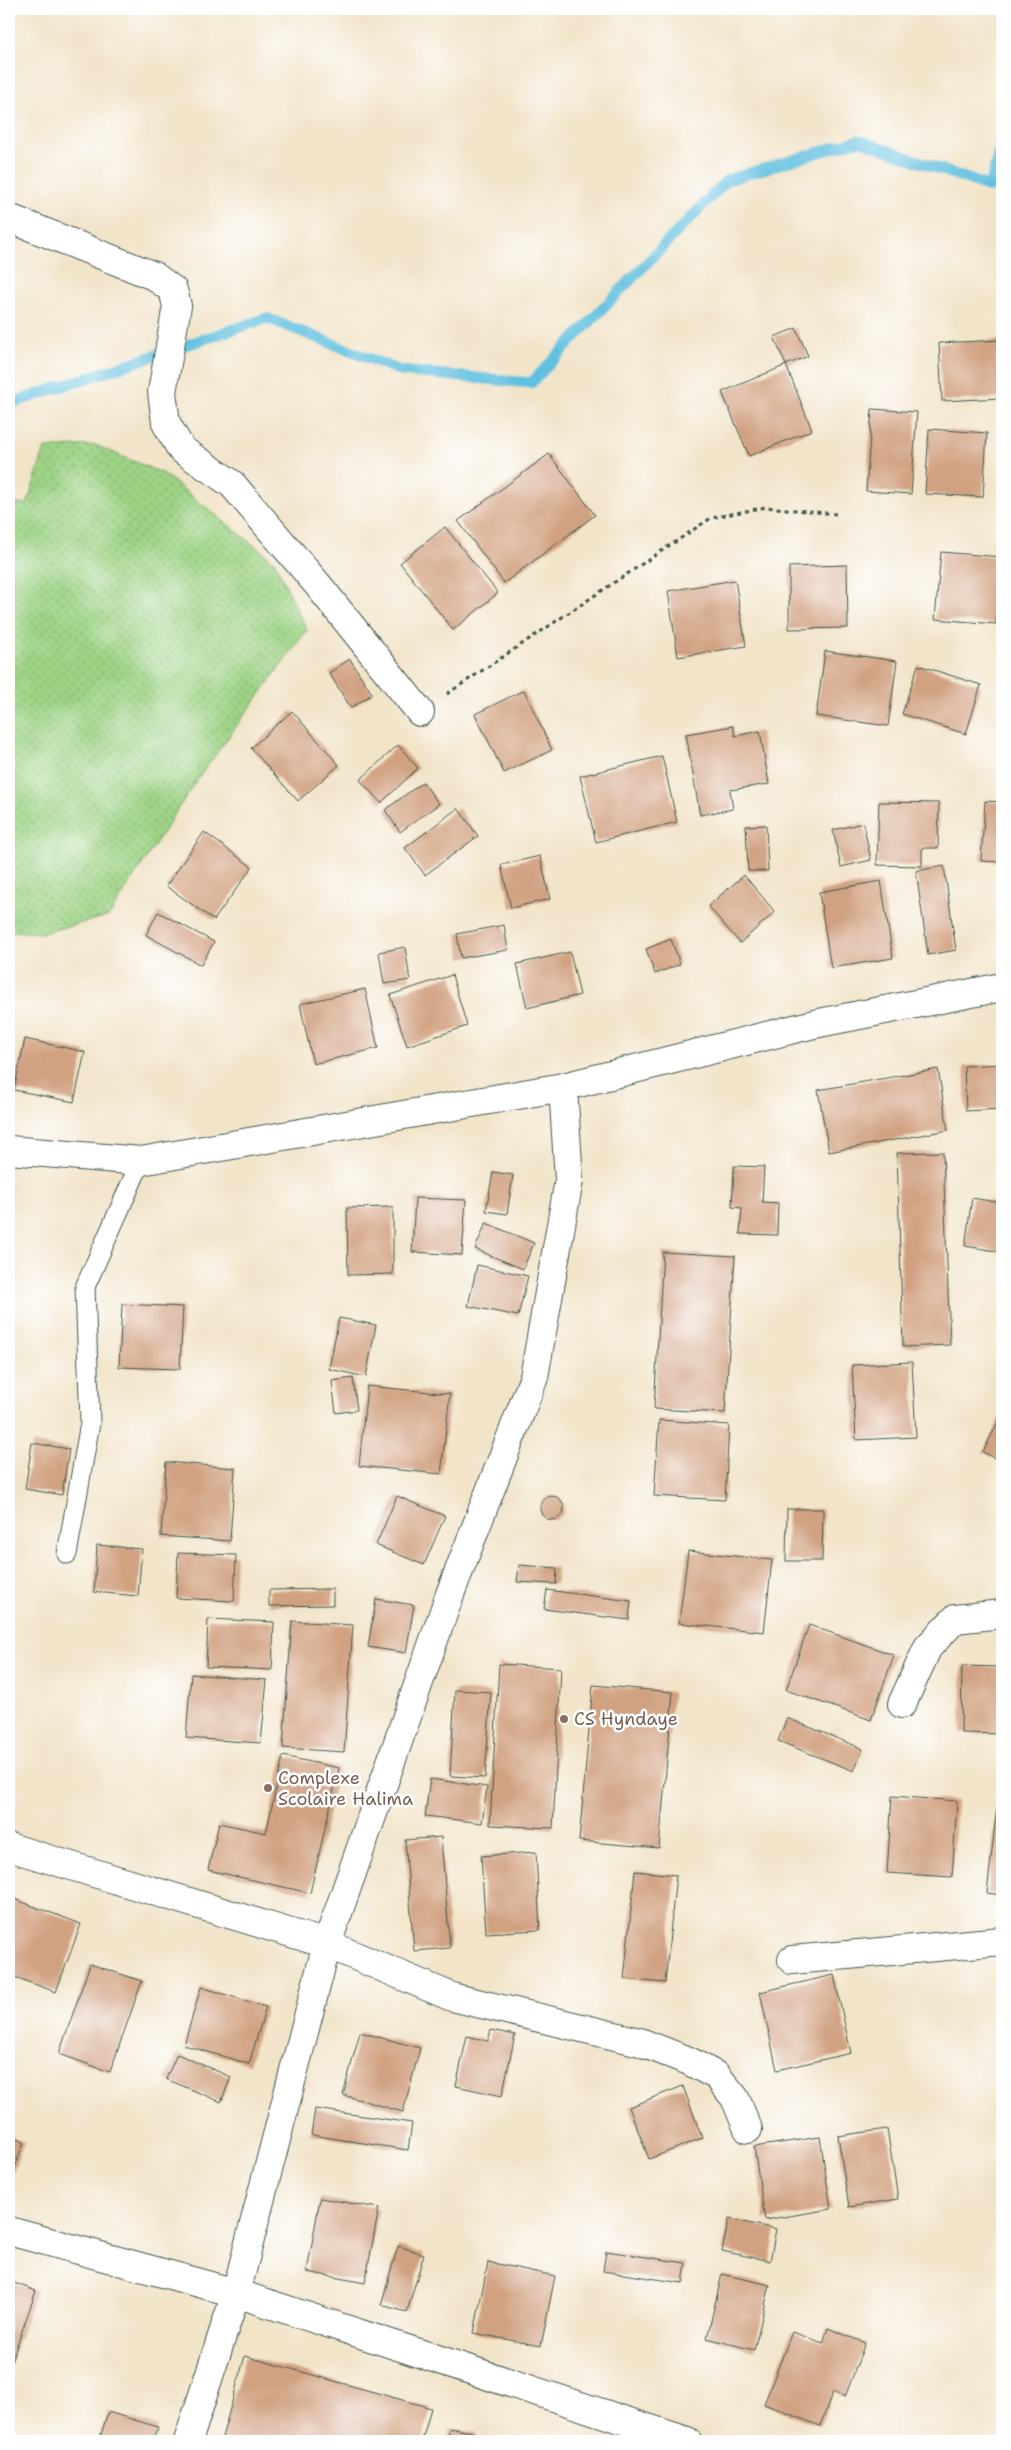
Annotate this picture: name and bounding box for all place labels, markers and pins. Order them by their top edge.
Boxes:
place label: CS Hyndaye [574,1707,678,1731]
marker: CS Hyndaye [558,1713,570,1725]
place label: Complexe Scolaire Halima [278,1766,413,1811]
marker: Complexe Scolaire Halima [262,1782,274,1794]

